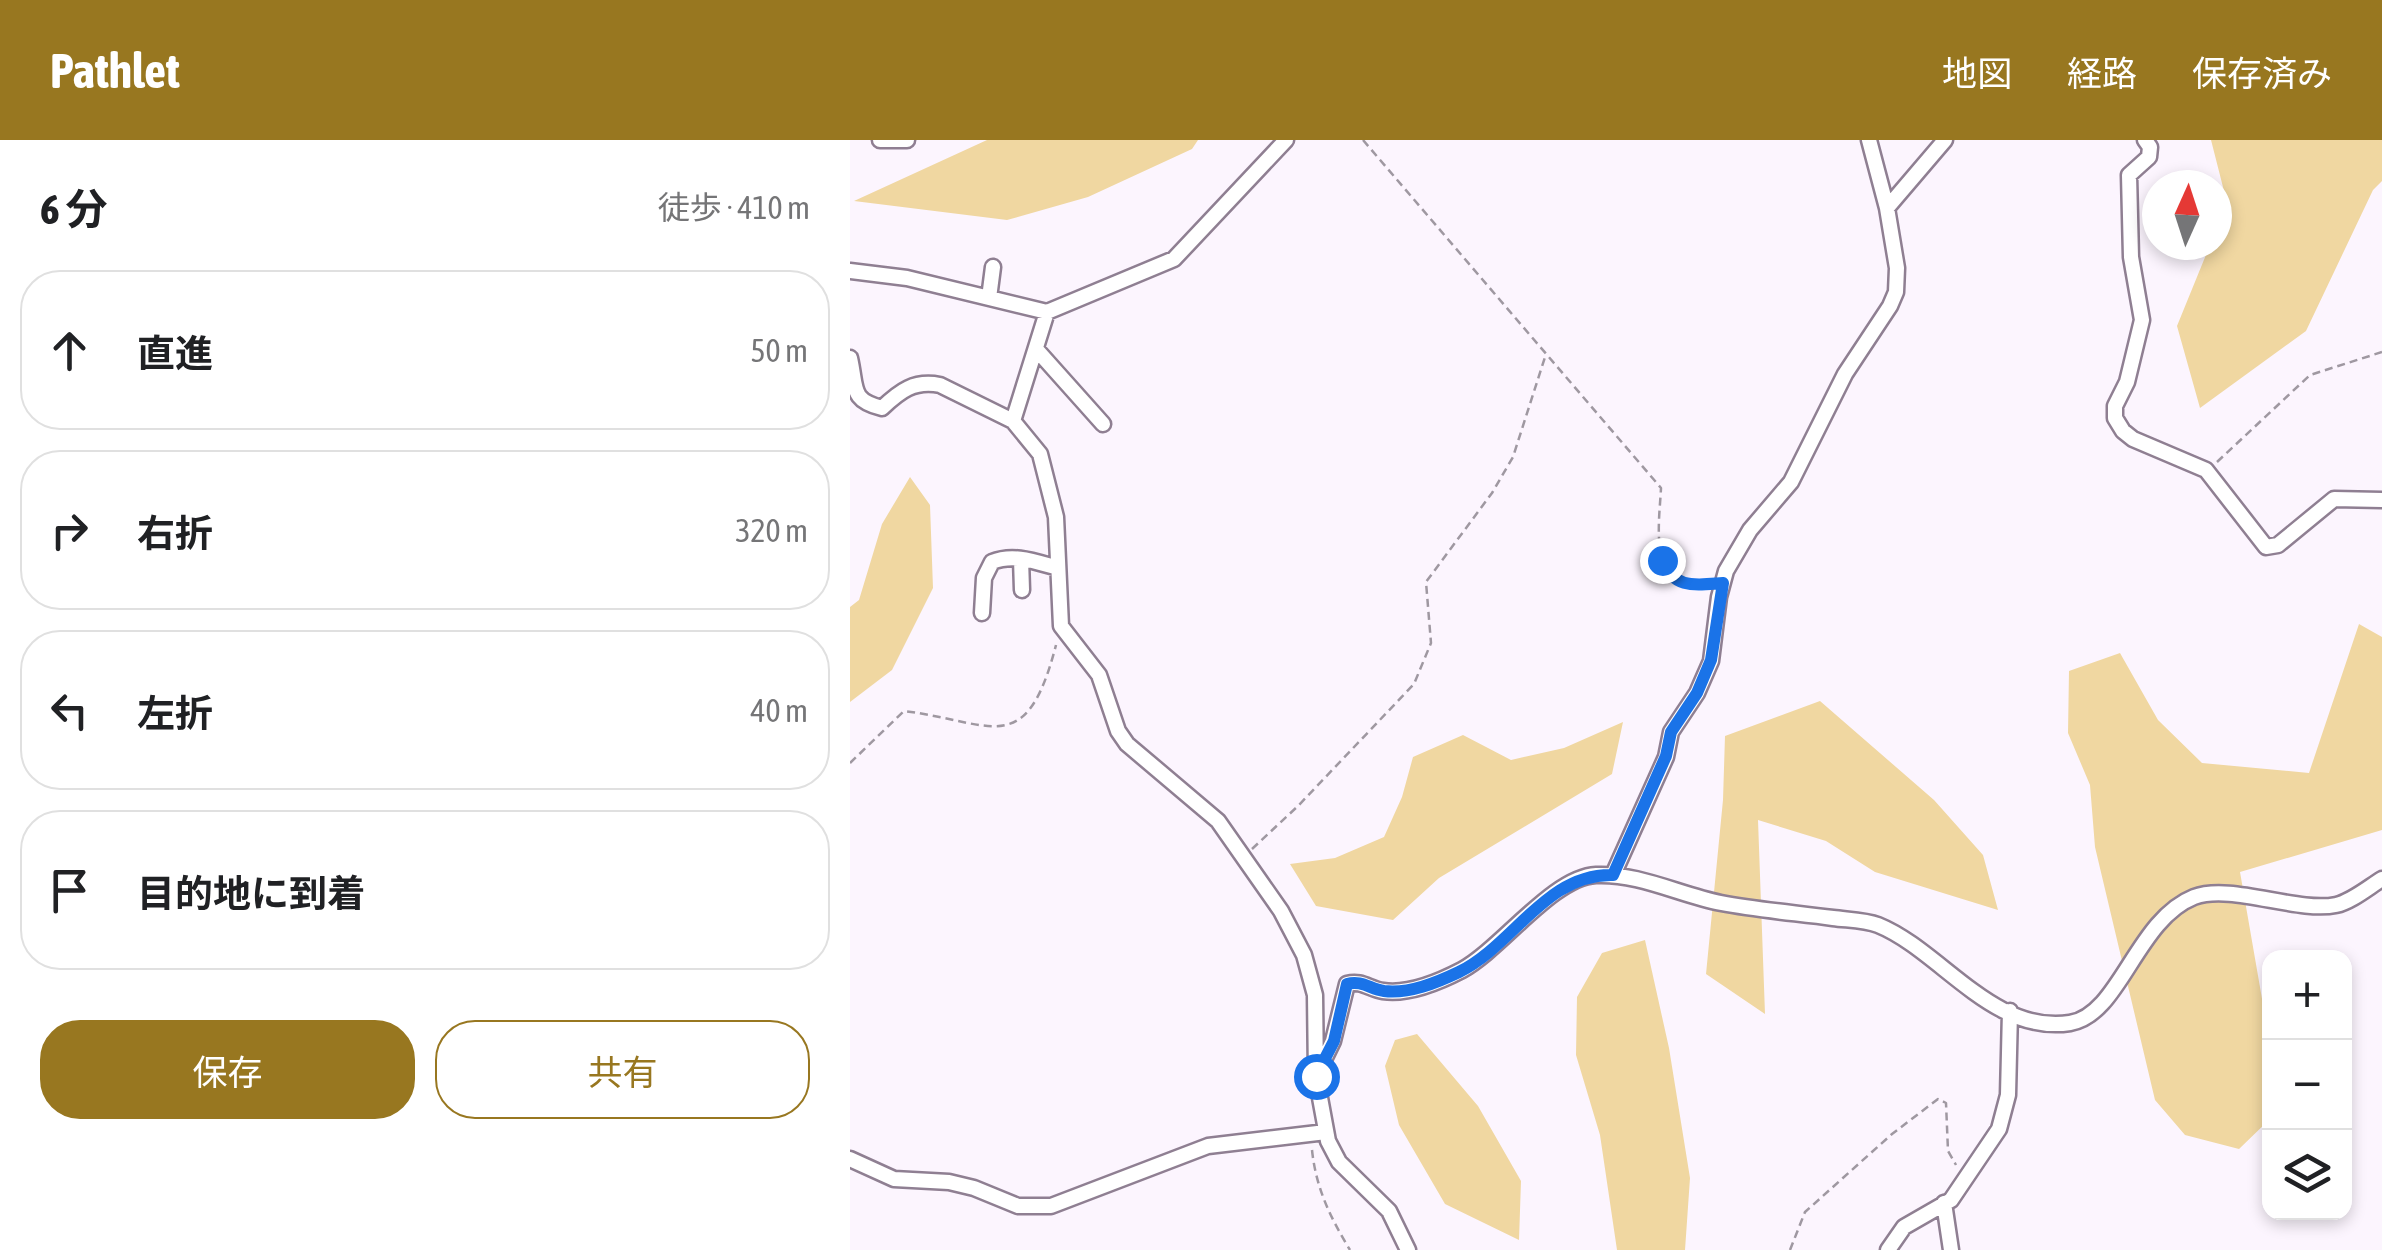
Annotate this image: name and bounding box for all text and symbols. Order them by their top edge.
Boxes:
text: Pathlet [50,43,180,98]
text: 地図 [1942,53,2012,93]
text: 経路 [2067,53,2137,93]
text: 保存済み [2192,53,2332,93]
north arrow [2142,170,2232,260]
text: 6 分 [40,185,108,233]
text: 徒歩 · 410 m [658,189,810,226]
icon: ahead [42,323,97,378]
text: 直進 [137,332,213,375]
text: 50 m [750,332,808,369]
icon: right [42,503,97,558]
text: 右折 [137,512,213,555]
text: 320 m [735,512,808,549]
route end [1640,538,1686,584]
icon: left [42,683,97,738]
text: 左折 [137,692,213,735]
text: 40 m [750,692,808,729]
icon: arrive [42,863,97,918]
text: 目的地に到着 [137,872,365,915]
map controls [2262,950,2352,1220]
button: + [2262,950,2352,1040]
button: 保存 [40,1020,415,1119]
button: 共有 [435,1020,810,1119]
button: − [2262,1040,2352,1130]
route start [1294,1054,1340,1100]
button: layers [2262,1130,2352,1220]

